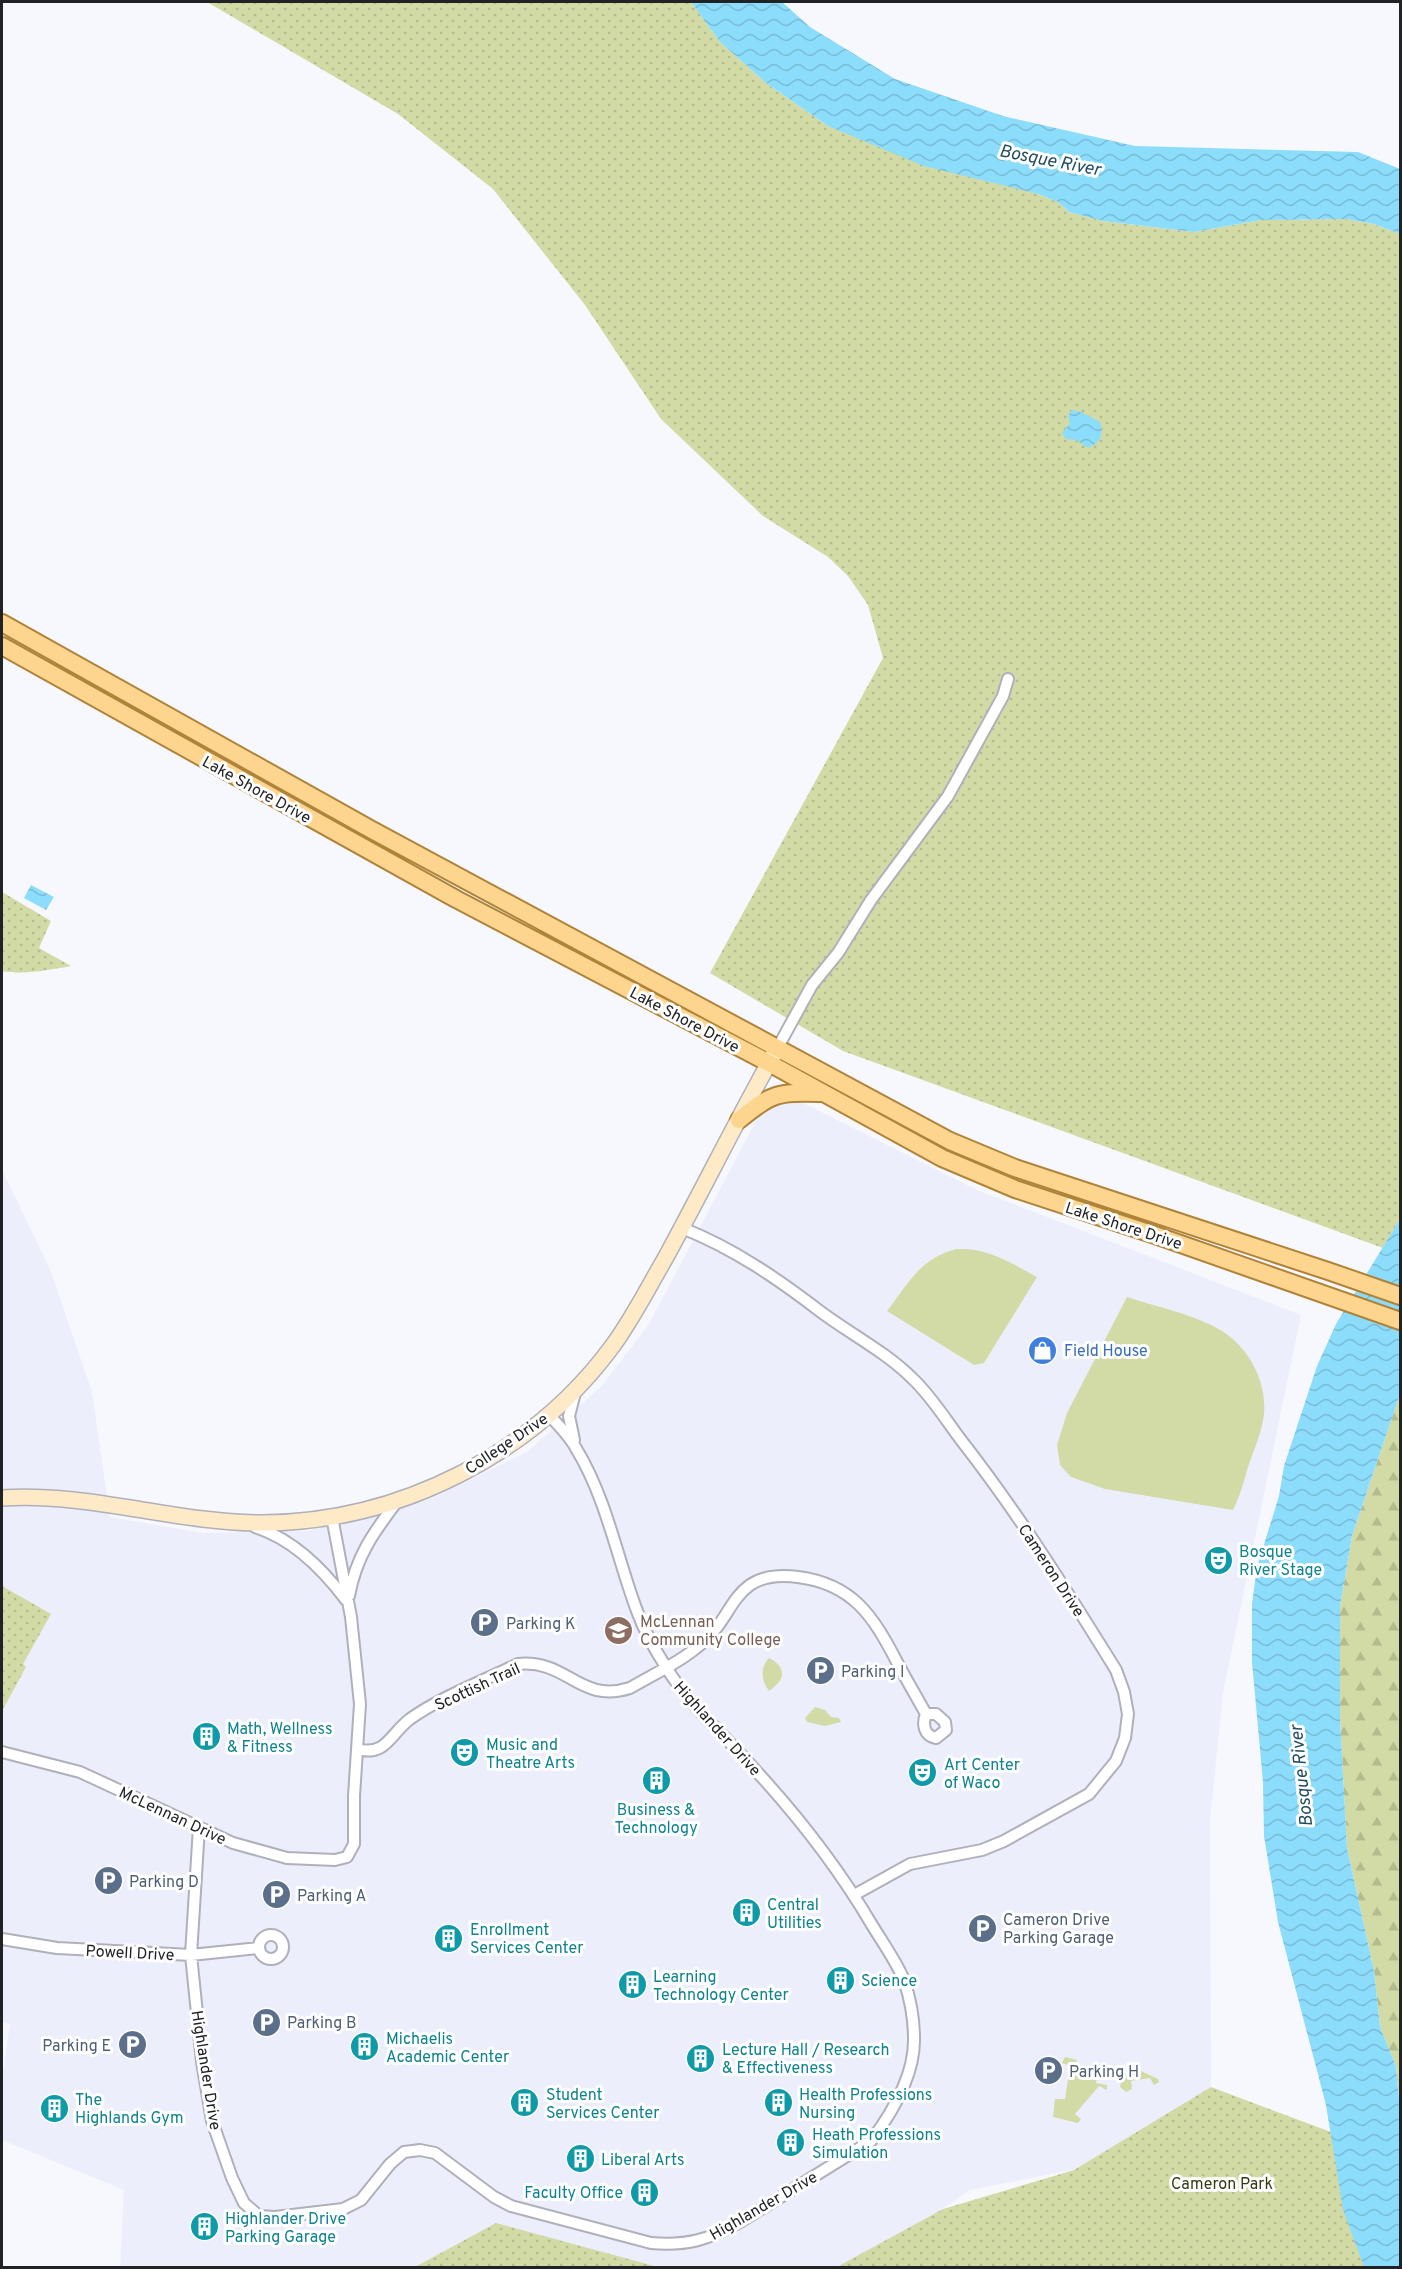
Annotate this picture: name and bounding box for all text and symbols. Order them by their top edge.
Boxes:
water label: Bosque River [997,140,1104,183]
street label: Lake Shore Drive [198,753,314,829]
street label: Lake Shore Drive [626,983,742,1058]
street label: Lake Shore Drive [1063,1199,1184,1255]
shop icon: Field House [1027,1334,1059,1366]
place label: Field House [1064,1342,1148,1362]
street label: College Drive [462,1410,552,1480]
street label: Cameron Drive [1013,1521,1088,1621]
place label: Bosque River Stage [1239,1543,1322,1581]
theatre icon: Bosque River Stage [1202,1544,1234,1576]
parking icon: Parking K [469,1607,501,1639]
place label: McLennan Community College [640,1613,781,1651]
school or university icon: McLennan Community College [603,1614,635,1646]
place label: Parking K [506,1615,576,1635]
parking icon: Parking I [804,1655,836,1687]
street label: Scottish Trail [432,1659,524,1716]
place label: Parking I [841,1663,905,1683]
street label: Highlander Drive [669,1678,764,1781]
place label: Math, Wellness & Fitness [227,1720,333,1758]
building icon: Math, Wellness & Fitness [190,1721,222,1753]
water label: Bosque River [1285,1722,1319,1828]
place label: Music and Theatre Arts [486,1736,575,1774]
theatre icon: Music and Theatre Arts [449,1737,481,1769]
place label: Art Center of Waco [944,1756,1020,1794]
theatre icon: Art Center of Waco [907,1757,939,1789]
building icon: Business & Technology [640,1765,672,1797]
street label: McLennan Drive [115,1783,229,1850]
place label: Business & Technology [614,1801,698,1839]
parking icon: Parking D [92,1865,124,1897]
place label: Parking D [129,1873,199,1893]
parking icon: Parking A [260,1879,292,1911]
place label: Parking A [297,1887,366,1907]
place label: Central Utilities [767,1896,822,1934]
building icon: Central Utilities [730,1897,762,1929]
place label: Cameron Drive Parking Garage [1003,1911,1114,1949]
parking icon: Cameron Drive Parking Garage [966,1912,998,1944]
place label: Enrollment Services Center [470,1921,583,1959]
building icon: Enrollment Services Center [433,1922,465,1954]
street label: Powell Drive [85,1942,175,1966]
building icon: Science [824,1964,856,1996]
place label: Learning Technology Center [653,1968,789,2006]
building icon: Learning Technology Center [616,1969,648,2001]
place label: Science [861,1972,917,1992]
parking icon: Parking B [250,2006,282,2038]
street label: Highlander Drive [186,2009,224,2132]
place label: Parking B [287,2014,357,2034]
parking icon: Parking E [116,2029,148,2061]
place label: Michaelis Academic Center [386,2030,509,2068]
building icon: Michaelis Academic Center [349,2031,381,2063]
place label: Parking E [42,2037,111,2057]
place label: Lecture Hall / Research & Effectiveness [722,2041,890,2079]
building icon: Lecture Hall / Research & Effectiveness [685,2042,717,2074]
parking icon: Parking H [1032,2055,1064,2087]
place label: Parking H [1069,2063,1139,2083]
place label: Student Services Center [546,2086,659,2124]
place label: Health Professions Nursing [799,2086,932,2124]
building icon: Student Services Center [509,2087,541,2119]
building icon: Health Professions Nursing [762,2087,794,2119]
place label: The Highlands Gym [75,2091,183,2129]
building icon: The Highlands Gym [38,2092,70,2124]
place label: Heath Professions Simulation [812,2126,941,2164]
building icon: Heath Professions Simulation [775,2127,807,2159]
building icon: Liberal Arts [564,2143,596,2175]
place label: Liberal Arts [601,2151,684,2171]
street label: Highlander Drive [707,2168,821,2246]
park label: Cameron Park [1171,2175,1273,2195]
building icon: Faculty Office [628,2176,660,2208]
place label: Faculty Office [524,2184,623,2204]
place label: Highlander Drive Parking Garage [225,2210,346,2248]
building icon: Highlander Drive Parking Garage [188,2211,220,2243]

